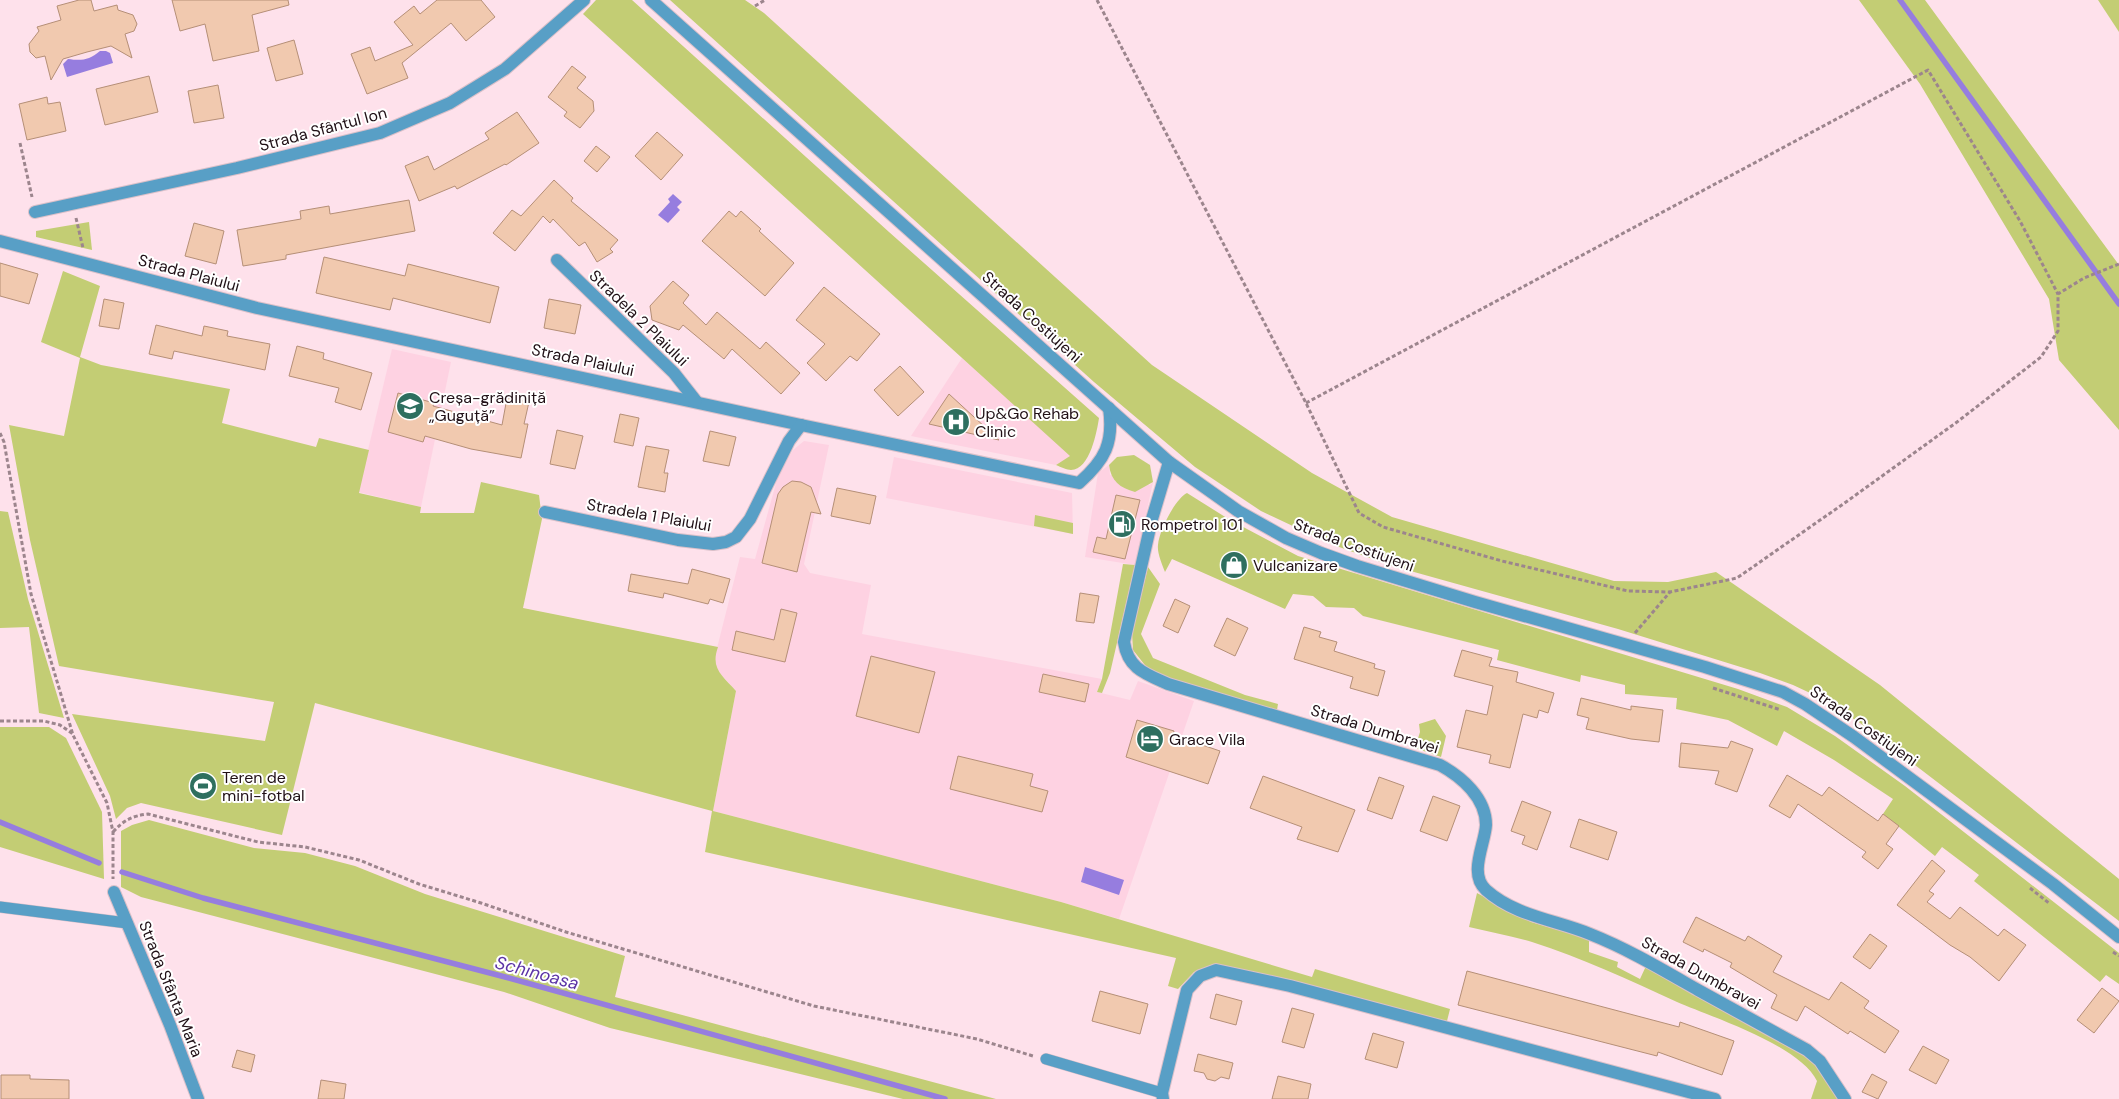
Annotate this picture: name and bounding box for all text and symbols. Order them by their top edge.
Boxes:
street label: Strada Sfântul Ion [257,102,389,156]
street label: Strada Plaiului [136,249,242,297]
street label: Stradela 2 Plaiului [585,265,693,371]
street label: Strada Costiujeni [978,267,1086,367]
street label: Strada Plaiului [530,339,636,381]
place label: Creșa-grădiniță „Guguță” [429,387,546,426]
school or university icon: Creșa-grădiniță „Guguță” [395,391,425,421]
place label: Up&Go Rehab Clinic [975,403,1079,442]
hospital icon: Up&Go Rehab Clinic [941,407,971,437]
street label: Stradela 1 Plaiului [585,494,713,536]
fuel station icon: Rompetrol 101 [1107,509,1137,539]
street label: Strada Costiujeni [1291,513,1417,577]
place label: Rompetrol 101 [1141,514,1243,535]
shop icon: Vulcanizare [1219,550,1249,580]
place label: Vulcanizare [1253,555,1338,576]
street label: Strada Costiujeni [1806,681,1922,771]
street label: Strada Dumbravei [1308,700,1442,758]
hotel icon: Grace Vila [1135,724,1165,754]
place label: Grace Vila [1169,729,1245,750]
place label: Teren de mini-fotbal [222,767,305,806]
sports icon: Teren de mini-fotbal [188,771,218,801]
street label: Strada Sfânta Maria [134,918,208,1060]
street label: Strada Dumbravei [1638,932,1764,1014]
water label: Schinoasa [493,950,581,996]

